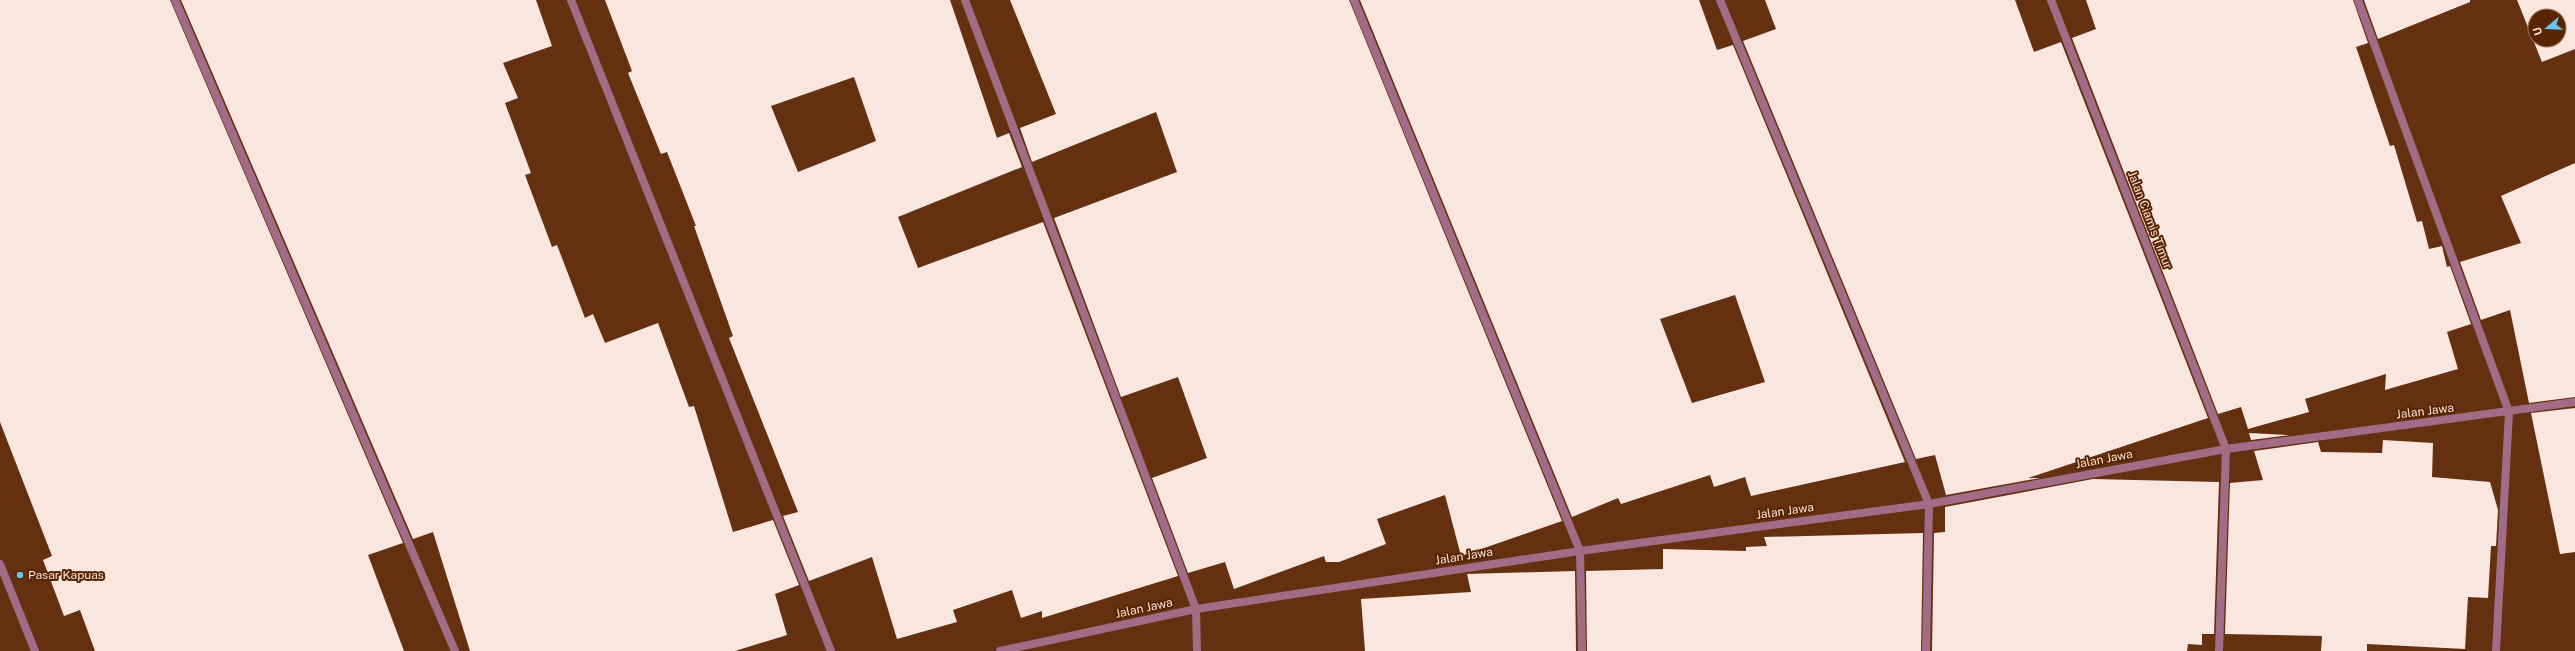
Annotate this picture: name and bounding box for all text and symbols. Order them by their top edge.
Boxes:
north arrow [2527,8,2567,48]
text: U [2531,26,2545,37]
street label: Jalan Ciamis Timur [2125,169,2175,271]
street label: Jalan Jawa [2395,400,2455,422]
street label: Jalan Jawa [2074,447,2134,471]
street label: Jalan Jawa [1755,500,1815,522]
street label: Jalan Jawa [1434,545,1494,567]
place label: Pasar Kapuas [28,568,104,582]
marker: Pasar Kapuas [15,570,25,580]
street label: Jalan Jawa [1114,595,1174,621]

